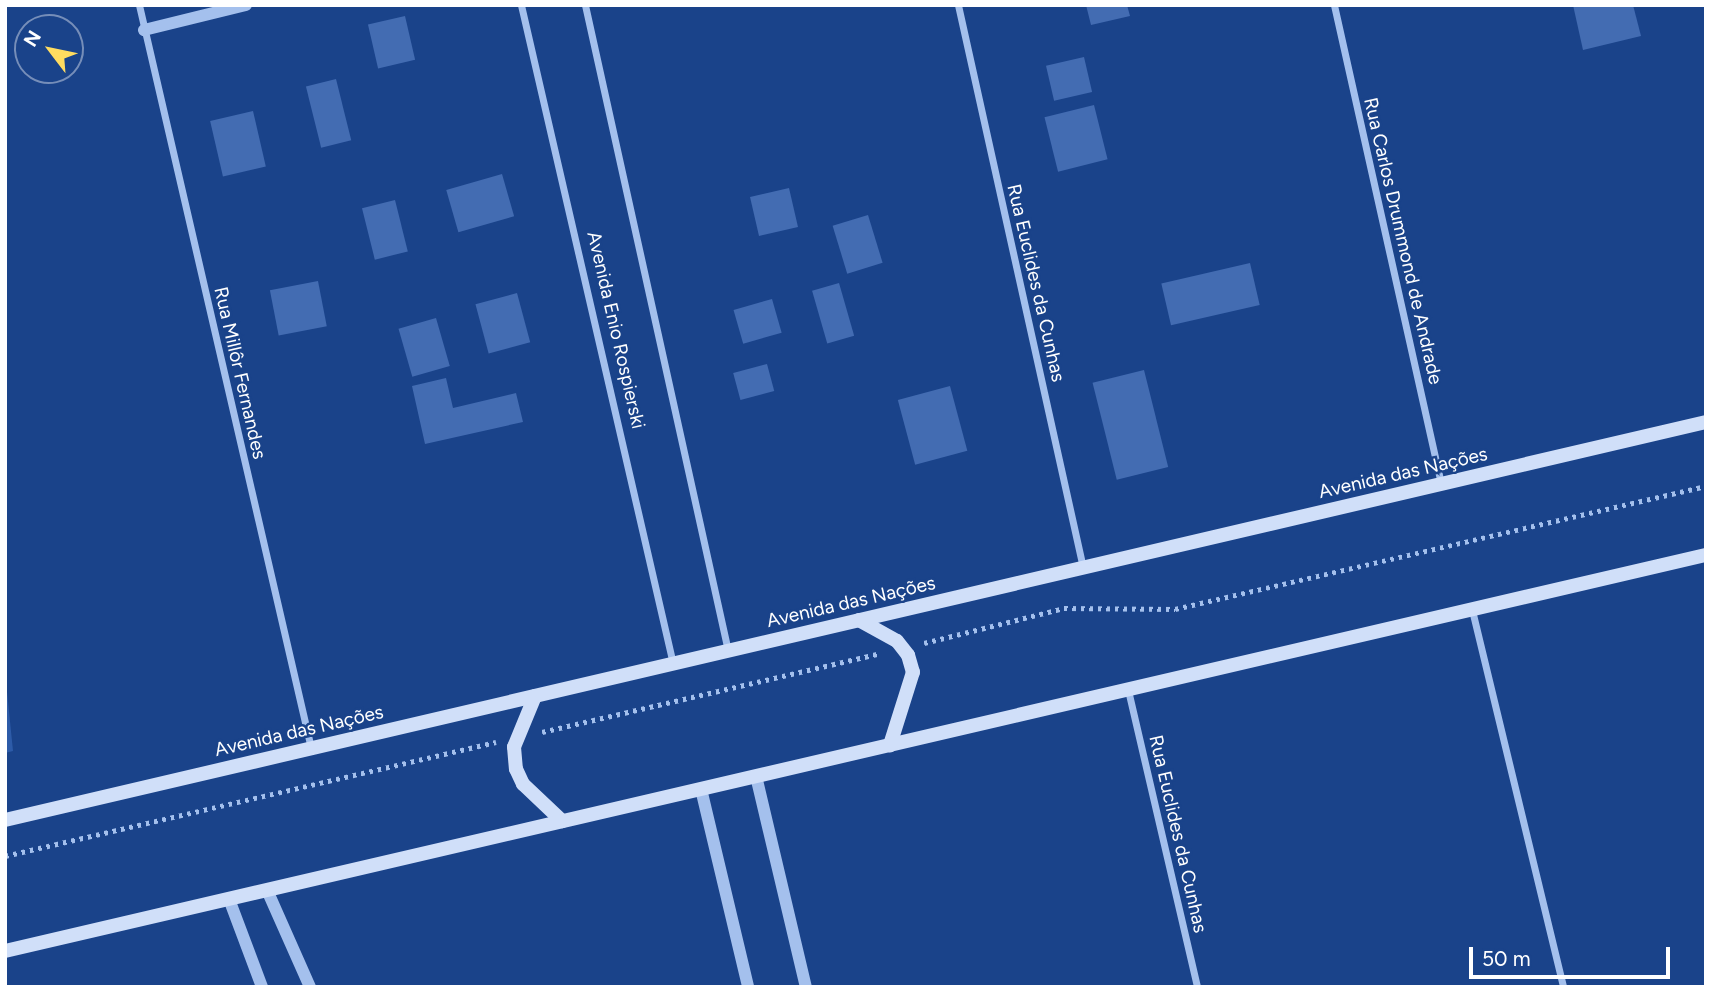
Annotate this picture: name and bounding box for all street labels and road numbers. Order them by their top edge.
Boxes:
street label: Rua Carlos Drummond de Andrade [1359,95,1447,387]
street label: Rua Euclides da Cunhas [1002,182,1070,384]
street label: Avenida Enio Rospierski [582,229,650,431]
street label: Rua Millôr Fernandes [209,285,271,461]
street label: Avenida das Nações [1316,442,1490,504]
street label: Avenida das Nações [764,571,938,633]
street label: Avenida das Nações [212,700,386,762]
street label: Rua Euclides da Cunhas [1144,733,1212,935]

